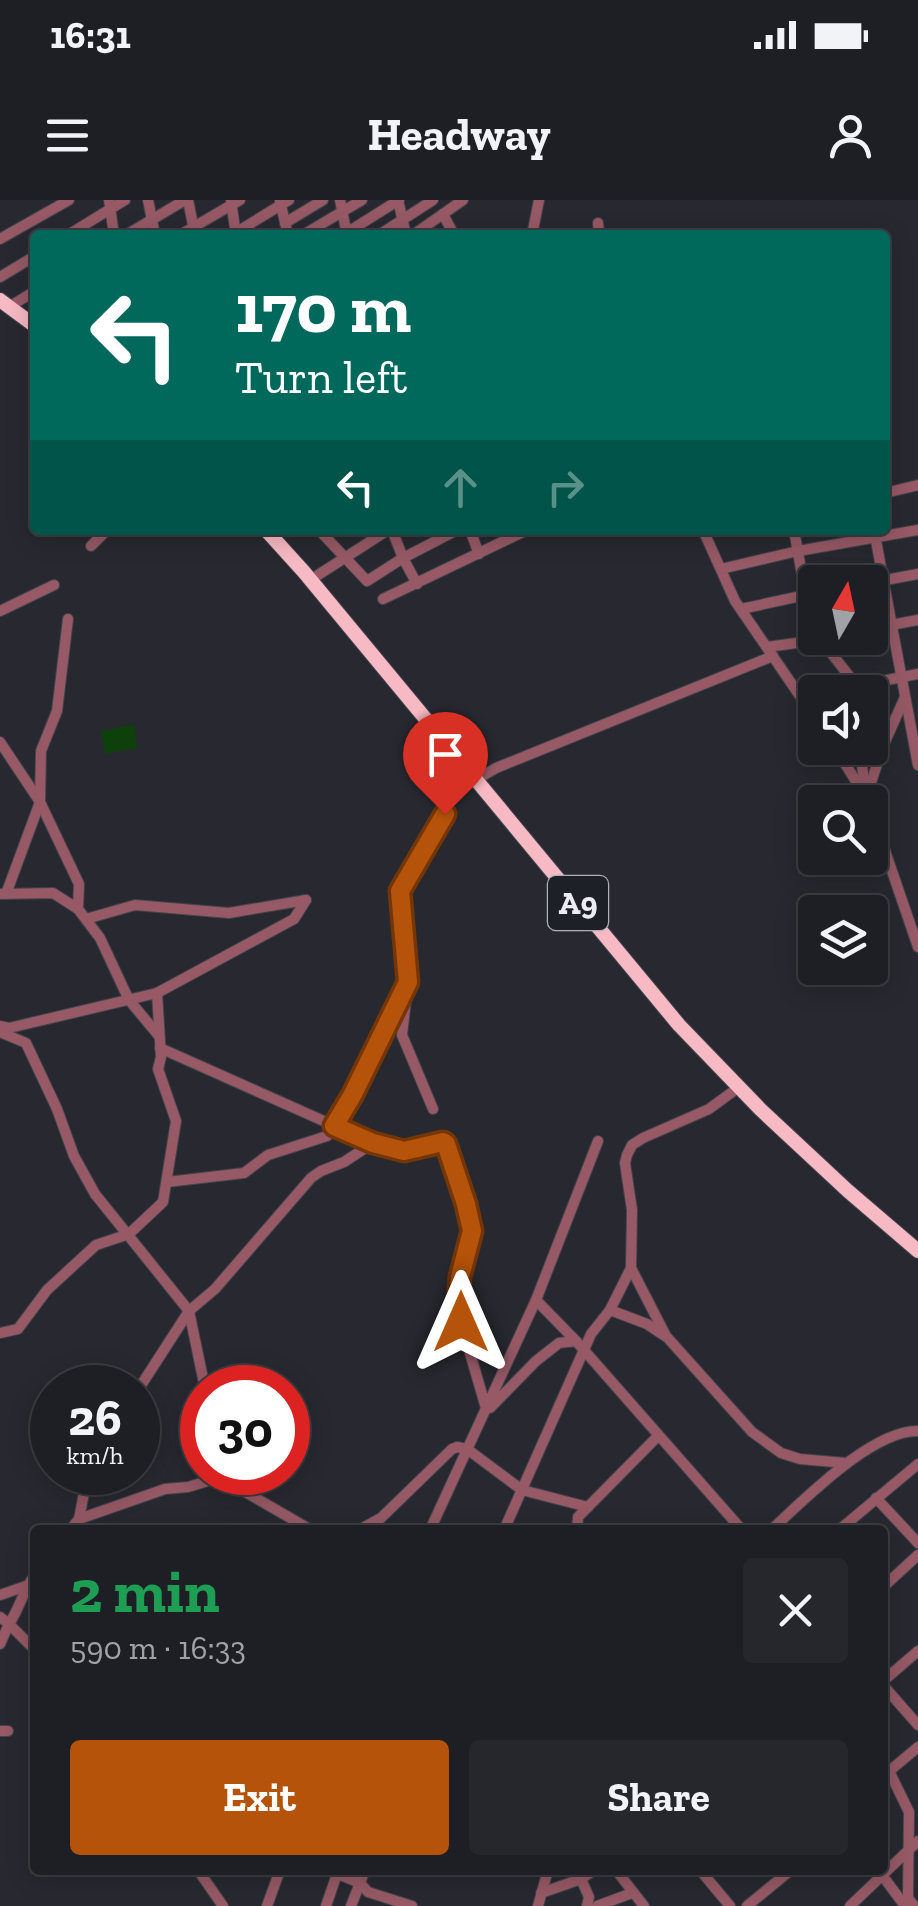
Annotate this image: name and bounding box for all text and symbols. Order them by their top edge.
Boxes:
text: 16:31 [50,12,131,58]
icon: menu [40,108,95,163]
text: Headway [367,108,551,162]
icon: person [823,108,878,163]
text: 170 m [235,266,411,350]
icon: left [70,270,200,400]
text: Turn left [235,351,407,405]
icon: left [328,460,383,515]
icon: ahead [433,460,488,515]
icon: right [538,460,593,515]
north arrow [798,565,888,655]
map controls [798,565,888,985]
button: sound [798,675,888,765]
pin [403,712,488,815]
icon: arrive [418,727,473,782]
button: search [798,785,888,875]
road number: A9 [548,876,608,930]
button: layers [798,895,888,985]
position arrow [409,1270,513,1374]
speed limit sign: 30 [180,1365,310,1495]
text: 26 [68,1388,122,1448]
text: km/h [66,1440,124,1470]
text: 2 min [70,1555,220,1627]
button: close [743,1558,848,1663]
text: 590 m · 16:33 [70,1629,246,1667]
button: Exit [70,1740,449,1855]
button: Share [469,1740,848,1855]

